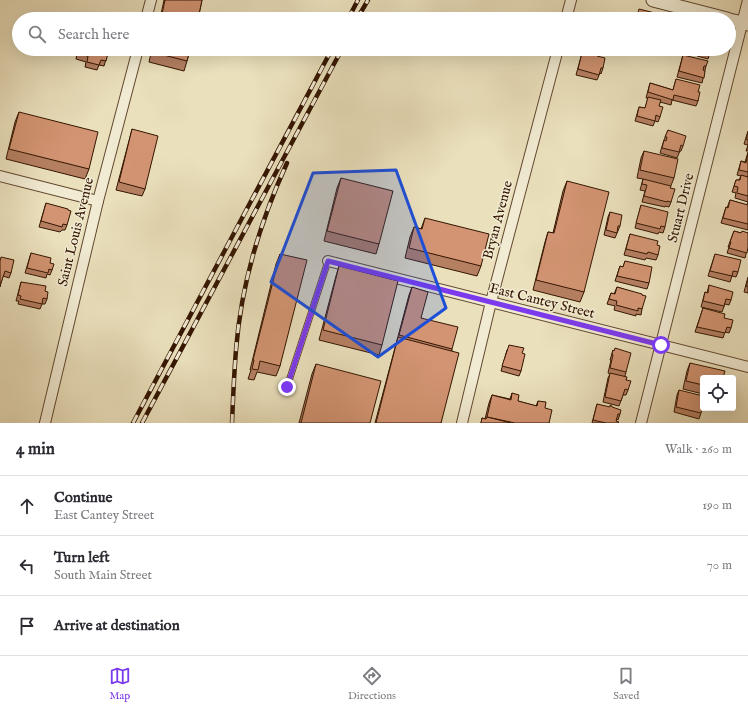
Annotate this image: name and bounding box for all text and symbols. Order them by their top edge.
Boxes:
search box [12,12,736,56]
icon: search [26,23,48,45]
text: Search here [58,25,129,44]
street label: Stuart Drive [664,171,698,245]
street label: Saint Louis Avenue [54,175,98,288]
street label: Bryan Avenue [479,178,517,261]
street label: East Cantey Street [487,279,597,323]
route start [652,336,670,354]
map controls [700,375,736,411]
button: locate [700,375,736,411]
route end [278,378,296,396]
text: 4 min [16,439,55,460]
text: Walk · 260 m [665,441,732,458]
text: Continue [54,488,112,507]
icon: ahead [16,495,38,517]
text: 190 m [702,497,732,514]
text: East Cantey Street [54,507,154,524]
text: Turn left [54,548,110,567]
icon: left [16,555,38,577]
text: 70 m [707,557,732,574]
text: South Main Street [54,567,152,584]
icon: arrive [16,615,38,637]
text: Arrive at destination [54,616,180,635]
tab: Map [109,665,131,703]
tab: Directions [348,665,396,703]
tab: Saved [613,665,639,703]

